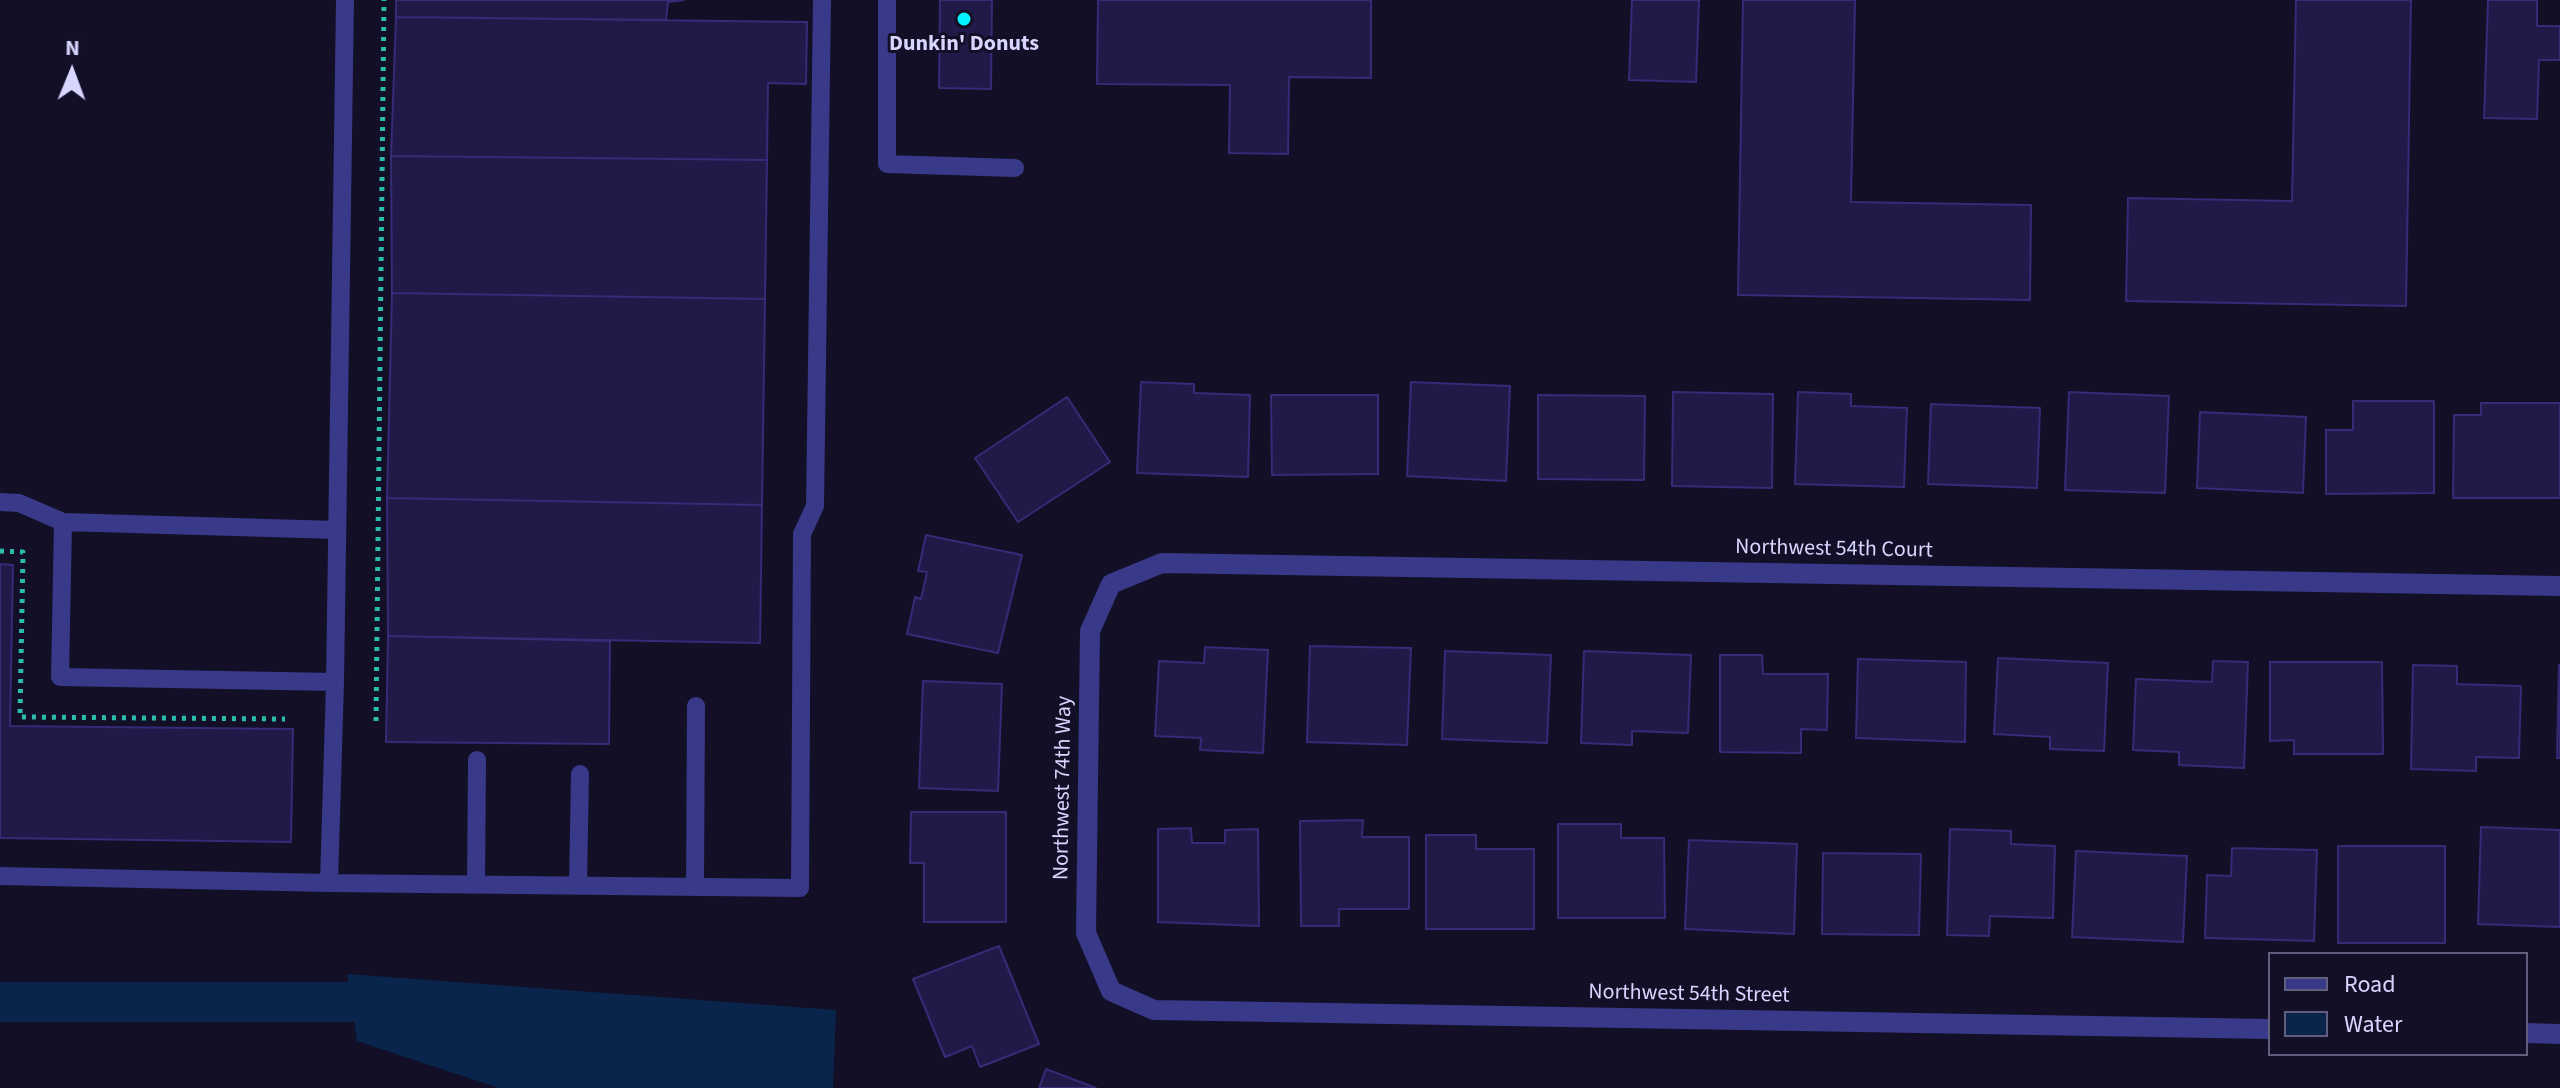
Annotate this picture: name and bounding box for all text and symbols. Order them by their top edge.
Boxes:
marker: Dunkin' Donuts [955,10,973,28]
north arrow [32,32,112,112]
text: N [65,32,80,64]
place label: Dunkin' Donuts [889,32,1039,58]
street label: Northwest 54th Court [1735,535,1933,565]
street label: Northwest 74th Way [1049,696,1079,880]
legend [2268,952,2528,1056]
text: Road [2344,967,2396,1002]
street label: Northwest 54th Street [1588,980,1790,1010]
text: Water [2344,1007,2402,1042]

